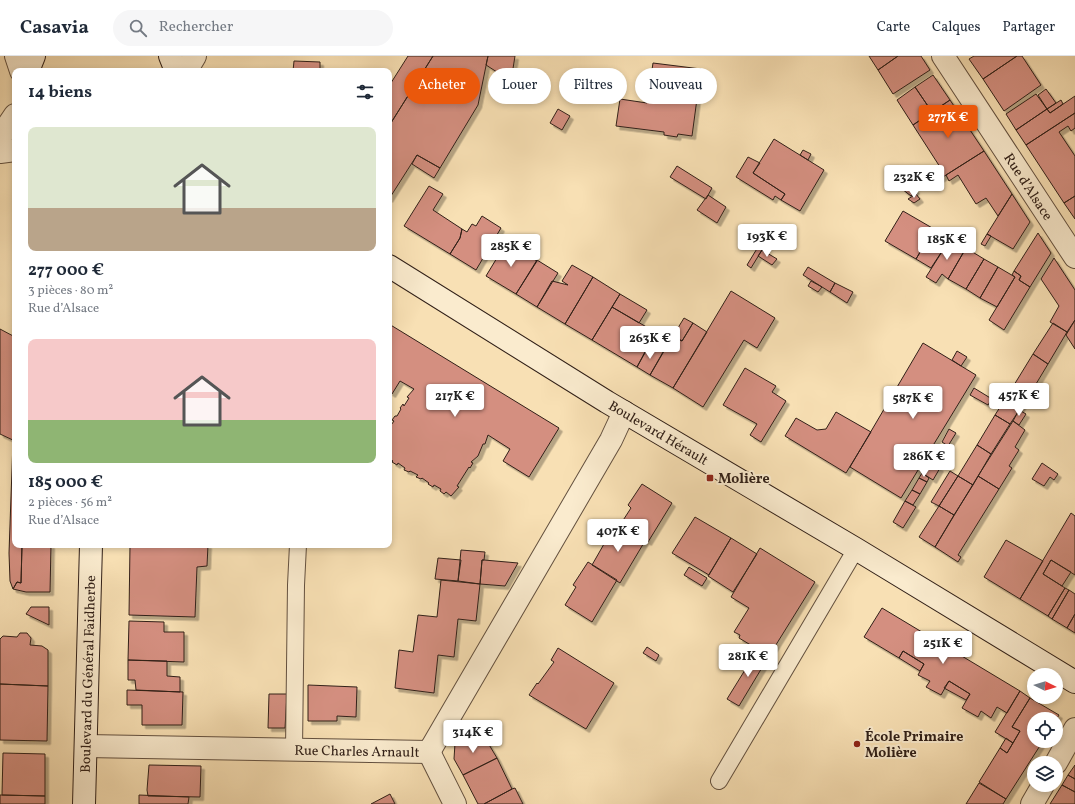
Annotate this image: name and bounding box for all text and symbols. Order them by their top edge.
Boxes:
search box [113,10,393,46]
text: Casavia [20,15,89,41]
icon: search [127,17,149,39]
text: Rechercher [159,17,233,38]
text: Carte [877,18,910,37]
text: Calques [932,18,980,37]
text: Partager [1002,18,1055,37]
chip: Acheter [404,68,480,104]
chip: Louer [488,68,551,104]
chip: Filtres [559,68,627,104]
chip: Nouveau [635,68,717,104]
text: 14 biens [28,81,92,104]
icon: filters [354,81,376,103]
pin: 277K € [915,105,981,139]
text: 277K € [928,109,968,127]
street label: Rue d’Alsace [998,150,1057,225]
icon: home [166,153,238,225]
pin: 232K € [881,165,947,199]
text: 232K € [893,169,935,187]
pin: 193K € [734,224,800,258]
pin: 185K € [914,227,980,261]
text: 193K € [747,228,787,246]
text: 185K € [927,231,967,249]
pin: 285K € [478,234,544,268]
text: 285K € [490,238,532,256]
text: 277 000 € [28,259,104,282]
text: 3 pièces · 80 m² [28,282,113,300]
text: Rue d’Alsace [28,300,99,318]
pin: 263K € [617,326,683,360]
text: 263K € [629,330,671,348]
icon: home [166,365,238,437]
pin: 457K € [986,383,1052,417]
pin: 217K € [422,384,488,418]
pin: 587K € [880,386,946,420]
text: 457K € [998,387,1040,405]
text: 217K € [435,388,475,406]
text: 587K € [892,390,934,408]
street label: Boulevard Hérault [605,397,711,471]
pin: 286K € [891,444,957,478]
text: 286K € [903,448,945,466]
place label: Molière [718,470,770,489]
text: 185 000 € [28,471,103,494]
marker: Molière [705,473,715,483]
text: 2 pièces · 56 m² [28,494,112,512]
text: Rue d’Alsace [28,512,99,530]
pin: 407K € [585,519,651,553]
text: 407K € [596,523,640,541]
street label: Boulevard du Général Faidherbe [77,575,101,773]
pin: 251K € [910,631,976,665]
text: 251K € [923,635,963,653]
pin: 281K € [715,644,781,678]
text: 281K € [728,648,768,666]
north arrow [1027,668,1063,704]
map controls [1027,668,1063,792]
button: locate [1027,712,1063,748]
pin: 314K € [440,720,506,754]
text: 314K € [452,724,494,742]
place label: École Primaire Molière [865,728,963,763]
marker: École Primaire Molière [852,739,862,749]
street label: Rue Charles Arnault [294,742,420,763]
button: layers [1027,756,1063,792]

